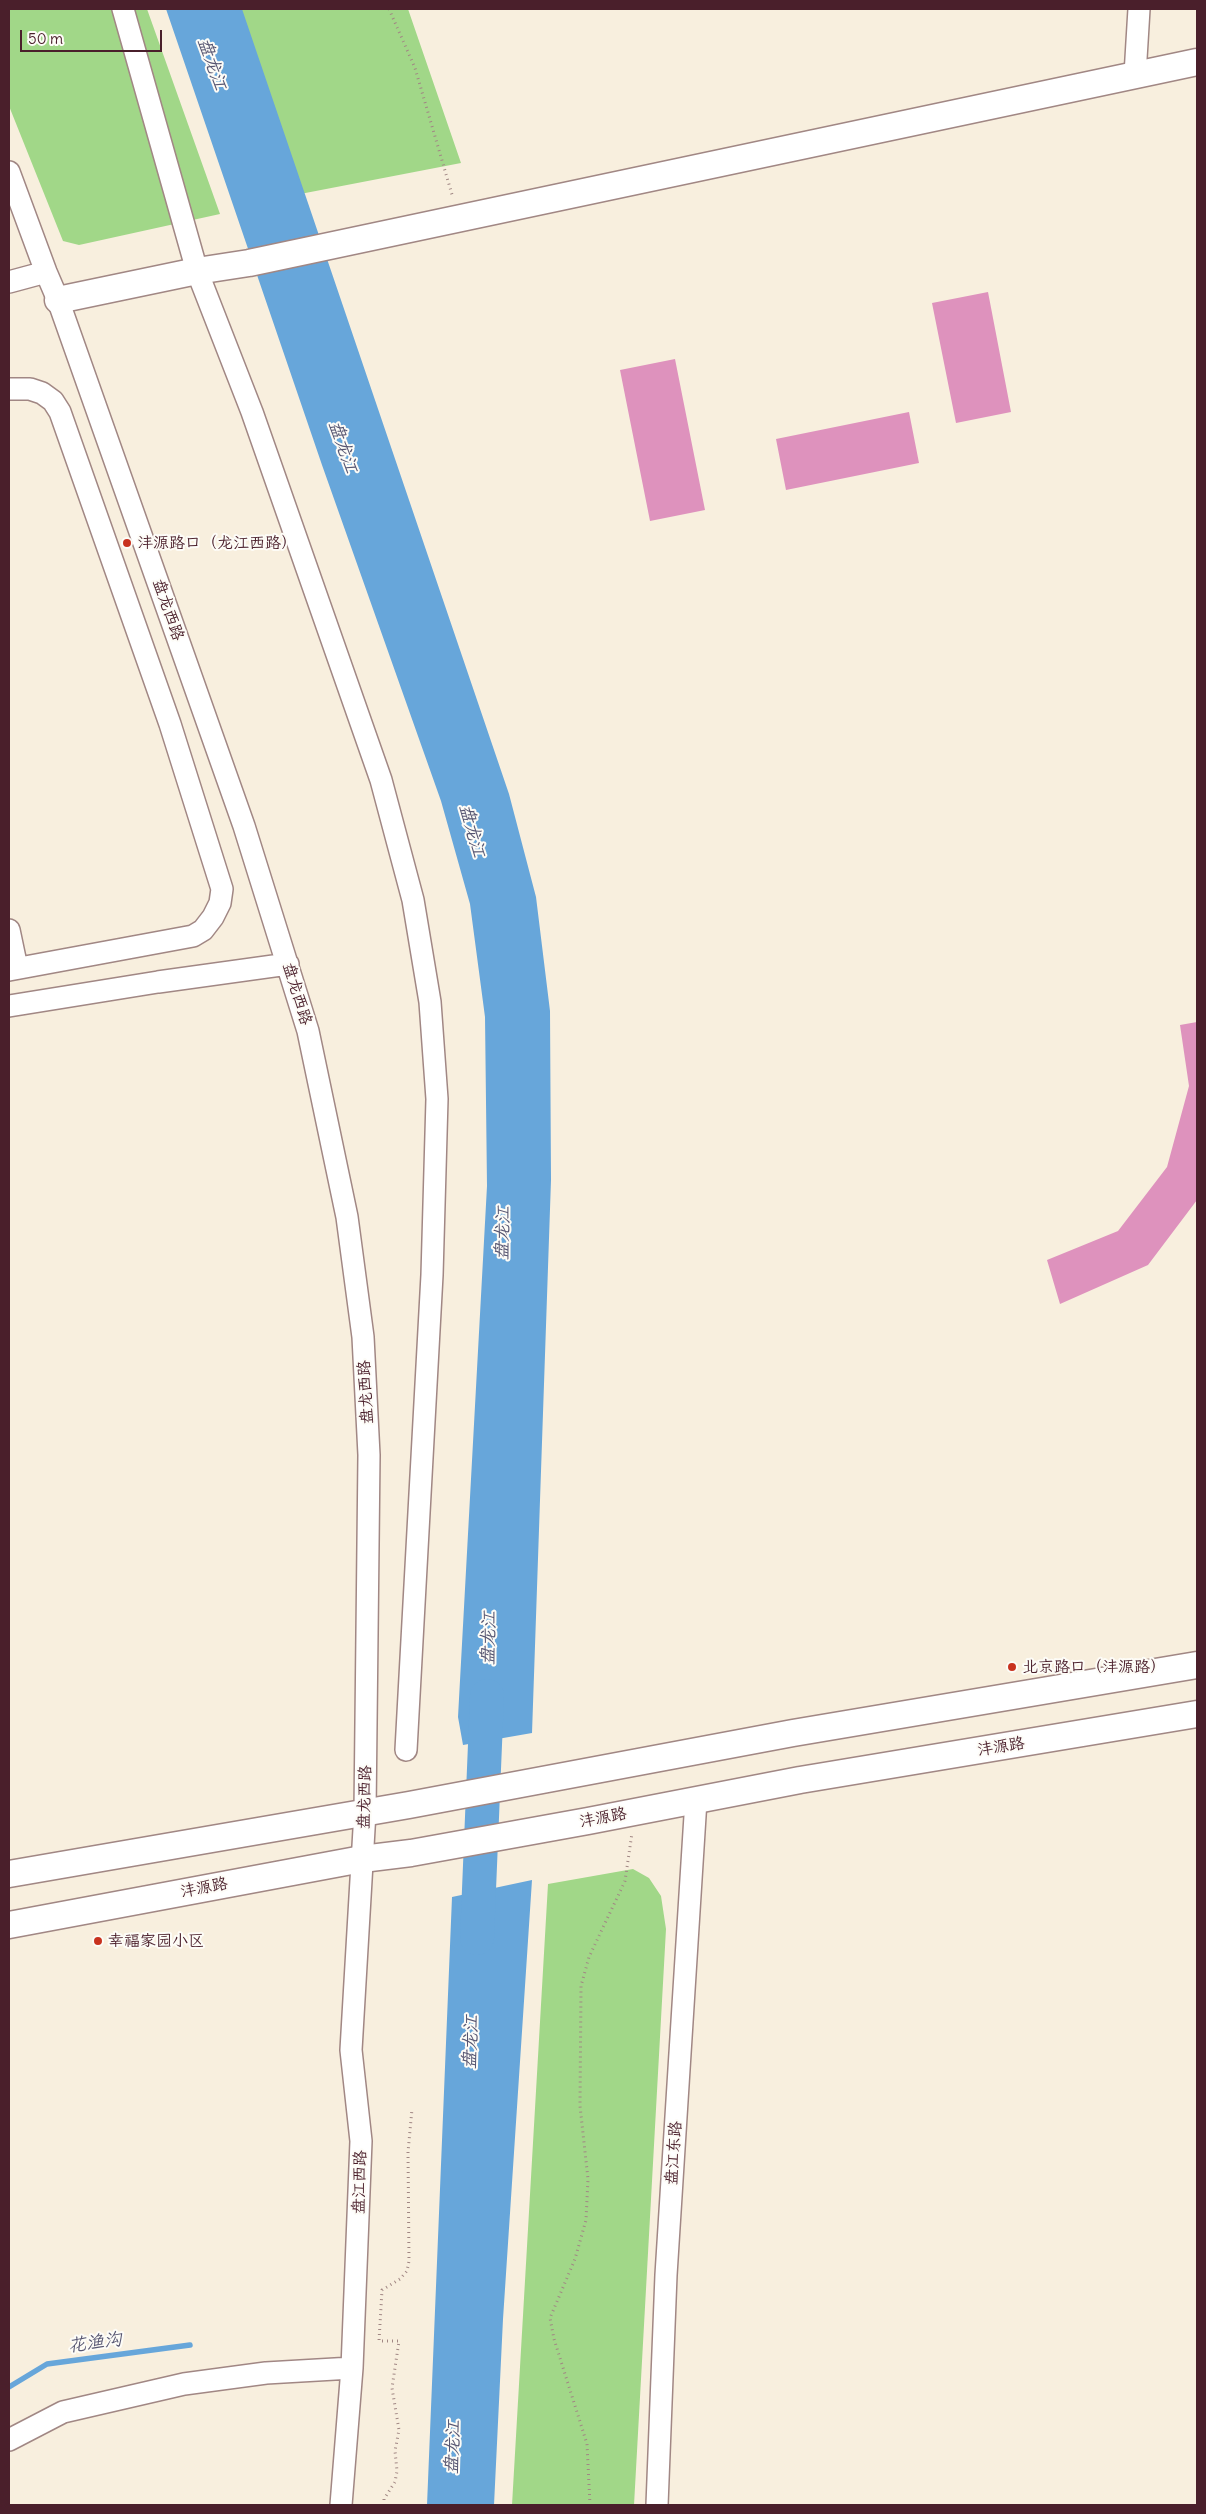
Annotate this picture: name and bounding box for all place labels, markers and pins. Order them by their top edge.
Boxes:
place label: 沣源路口（龙江西路） [137,533,297,553]
marker: 沣源路口（龙江西路） [121,537,133,549]
place label: 北京路口（沣源路） [1022,1657,1166,1677]
marker: 北京路口（沣源路） [1006,1661,1018,1673]
place label: 幸福家园小区 [108,1931,204,1951]
marker: 幸福家园小区 [92,1935,104,1947]

